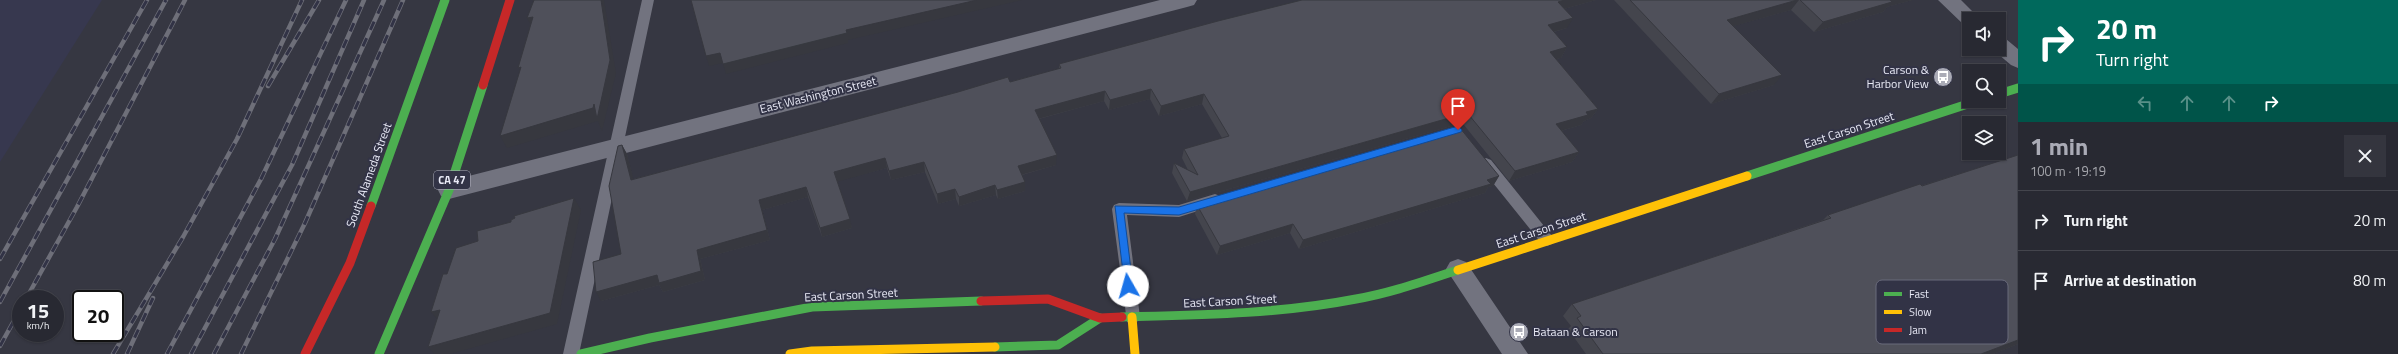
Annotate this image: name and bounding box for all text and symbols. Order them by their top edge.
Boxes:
text: 20 m [2096,7,2157,50]
map controls [1962,12,2006,160]
button: sound [1962,12,2006,56]
icon: right [2030,16,2082,68]
text: Turn right [2096,46,2169,73]
place label: Carson & Harbor View [1867,60,1930,93]
button: search [1962,64,2006,108]
bus stop icon: Carson & Harbor View [1932,66,1954,88]
street label: East Washington Street [758,71,879,118]
pin [1441,89,1475,130]
icon: left [2134,92,2156,114]
icon: ahead [2176,92,2198,114]
icon: ahead [2218,92,2240,114]
icon: right [2260,92,2282,114]
icon: arrive [1447,95,1469,117]
street label: East Carson Street [1801,106,1897,153]
button: layers [1962,116,2006,160]
street label: South Alameda Street [341,119,397,230]
text: 1 min [2030,128,2088,164]
button: close [2344,135,2386,177]
text: 100 m · 19:19 [2030,161,2106,181]
road number: CA 47 [434,171,470,189]
street label: East Carson Street [1493,206,1589,253]
text: Turn right [2064,209,2128,232]
text: 20 m [2353,209,2386,232]
icon: right [2030,210,2052,232]
position arrow [1107,265,1149,307]
text: Arrive at destination [2064,269,2197,292]
text: 80 m [2353,269,2386,292]
icon: arrive [2030,270,2052,292]
legend [1876,280,2008,344]
street label: East Carson Street [804,283,899,306]
text: Fast [1909,286,1929,302]
street label: East Carson Street [1183,289,1278,312]
speed limit sign: 20 [72,290,124,342]
text: 15 [27,295,49,326]
text: Slow [1909,304,1932,320]
text: km/h [27,318,49,333]
bus stop icon: Bataan & Carson [1508,321,1530,343]
place label: Bataan & Carson [1533,322,1618,341]
text: Jam [1909,322,1927,338]

